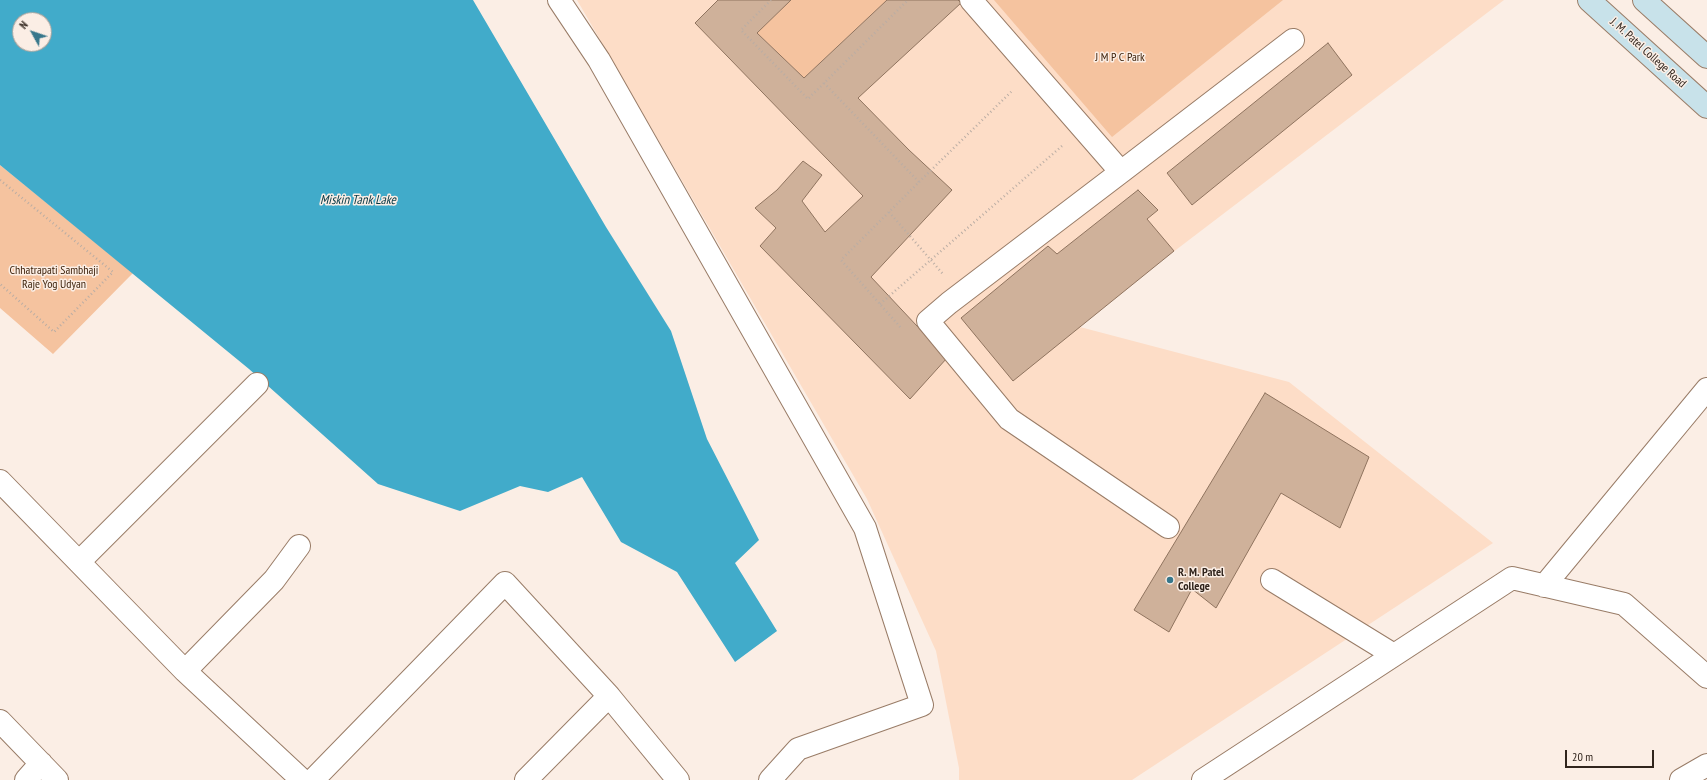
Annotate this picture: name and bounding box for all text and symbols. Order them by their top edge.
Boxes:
north arrow [12,12,52,52]
street label: J. M. Patel College Road [1607,15,1689,91]
text: N [16,18,31,32]
park label: J M P C Park [1095,51,1145,65]
water label: Miskin Tank Lake [320,192,396,208]
park label: Chhatrapati Sambhaji Raje Yog Udyan [10,264,98,292]
place label: R. M. Patel College [1178,566,1224,594]
marker: R. M. Patel College [1165,575,1175,585]
scale bar [1567,742,1656,768]
text: 20 m [1572,749,1593,764]

